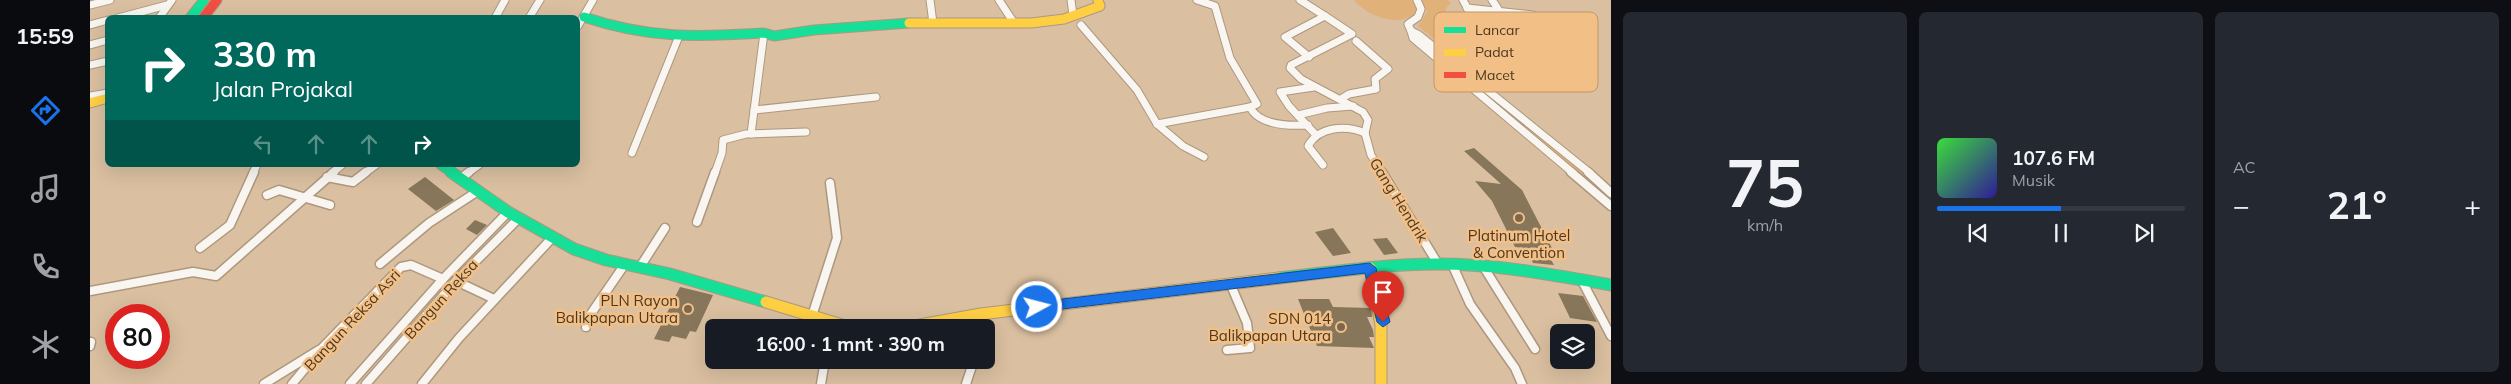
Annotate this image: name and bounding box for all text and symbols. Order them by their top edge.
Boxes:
legend [1434,12,1598,92]
text: Lancar [1475,21,1521,39]
text: 15:59 [16,22,74,50]
text: 330 m [213,32,317,76]
icon: right [130,35,195,100]
text: Padat [1475,43,1514,61]
text: Macet [1475,66,1515,84]
text: Jalan Projakal [213,75,353,103]
icon: directions [28,93,63,128]
icon: left [249,130,277,158]
icon: ahead [302,130,330,158]
icon: ahead [355,130,383,158]
icon: right [408,130,436,158]
text: 75 [1726,142,1804,223]
text: 107.6 FM [2012,146,2095,170]
street label: Gang Hendrik [1366,154,1433,246]
text: AC [2233,157,2256,177]
text: Musik [2012,170,2055,190]
icon: music [28,171,63,206]
text: 21° [2327,181,2387,229]
text: − [2233,188,2250,223]
text: + [2464,188,2481,223]
marker: Platinum Hotel & Convention [1513,212,1525,224]
text: km/h [1747,215,1783,235]
icon: previous [1964,219,1992,247]
icon: pause [2047,219,2075,247]
icon: next [2130,219,2158,247]
place label: Platinum Hotel & Convention [1468,226,1570,262]
icon: phone [28,249,63,284]
street label: Bangun Reksa [400,255,482,343]
street label: Bangun Reksa Asri [300,265,404,375]
pin [1362,271,1404,322]
icon: arrive [1369,278,1397,306]
position arrow [1010,280,1062,332]
place label: PLN Rayon Balikpapan Utara [556,291,678,327]
marker: PLN Rayon Balikpapan Utara [682,303,694,315]
speed limit sign: 80 [105,304,170,369]
place label: SDN 014 Balikpapan Utara [1209,309,1331,345]
marker: SDN 014 Balikpapan Utara [1335,321,1347,333]
map controls [1550,324,1595,369]
button: layers [1550,324,1595,369]
icon: climate [28,327,63,362]
text: 16:00 · 1 mnt · 390 m [755,332,945,356]

